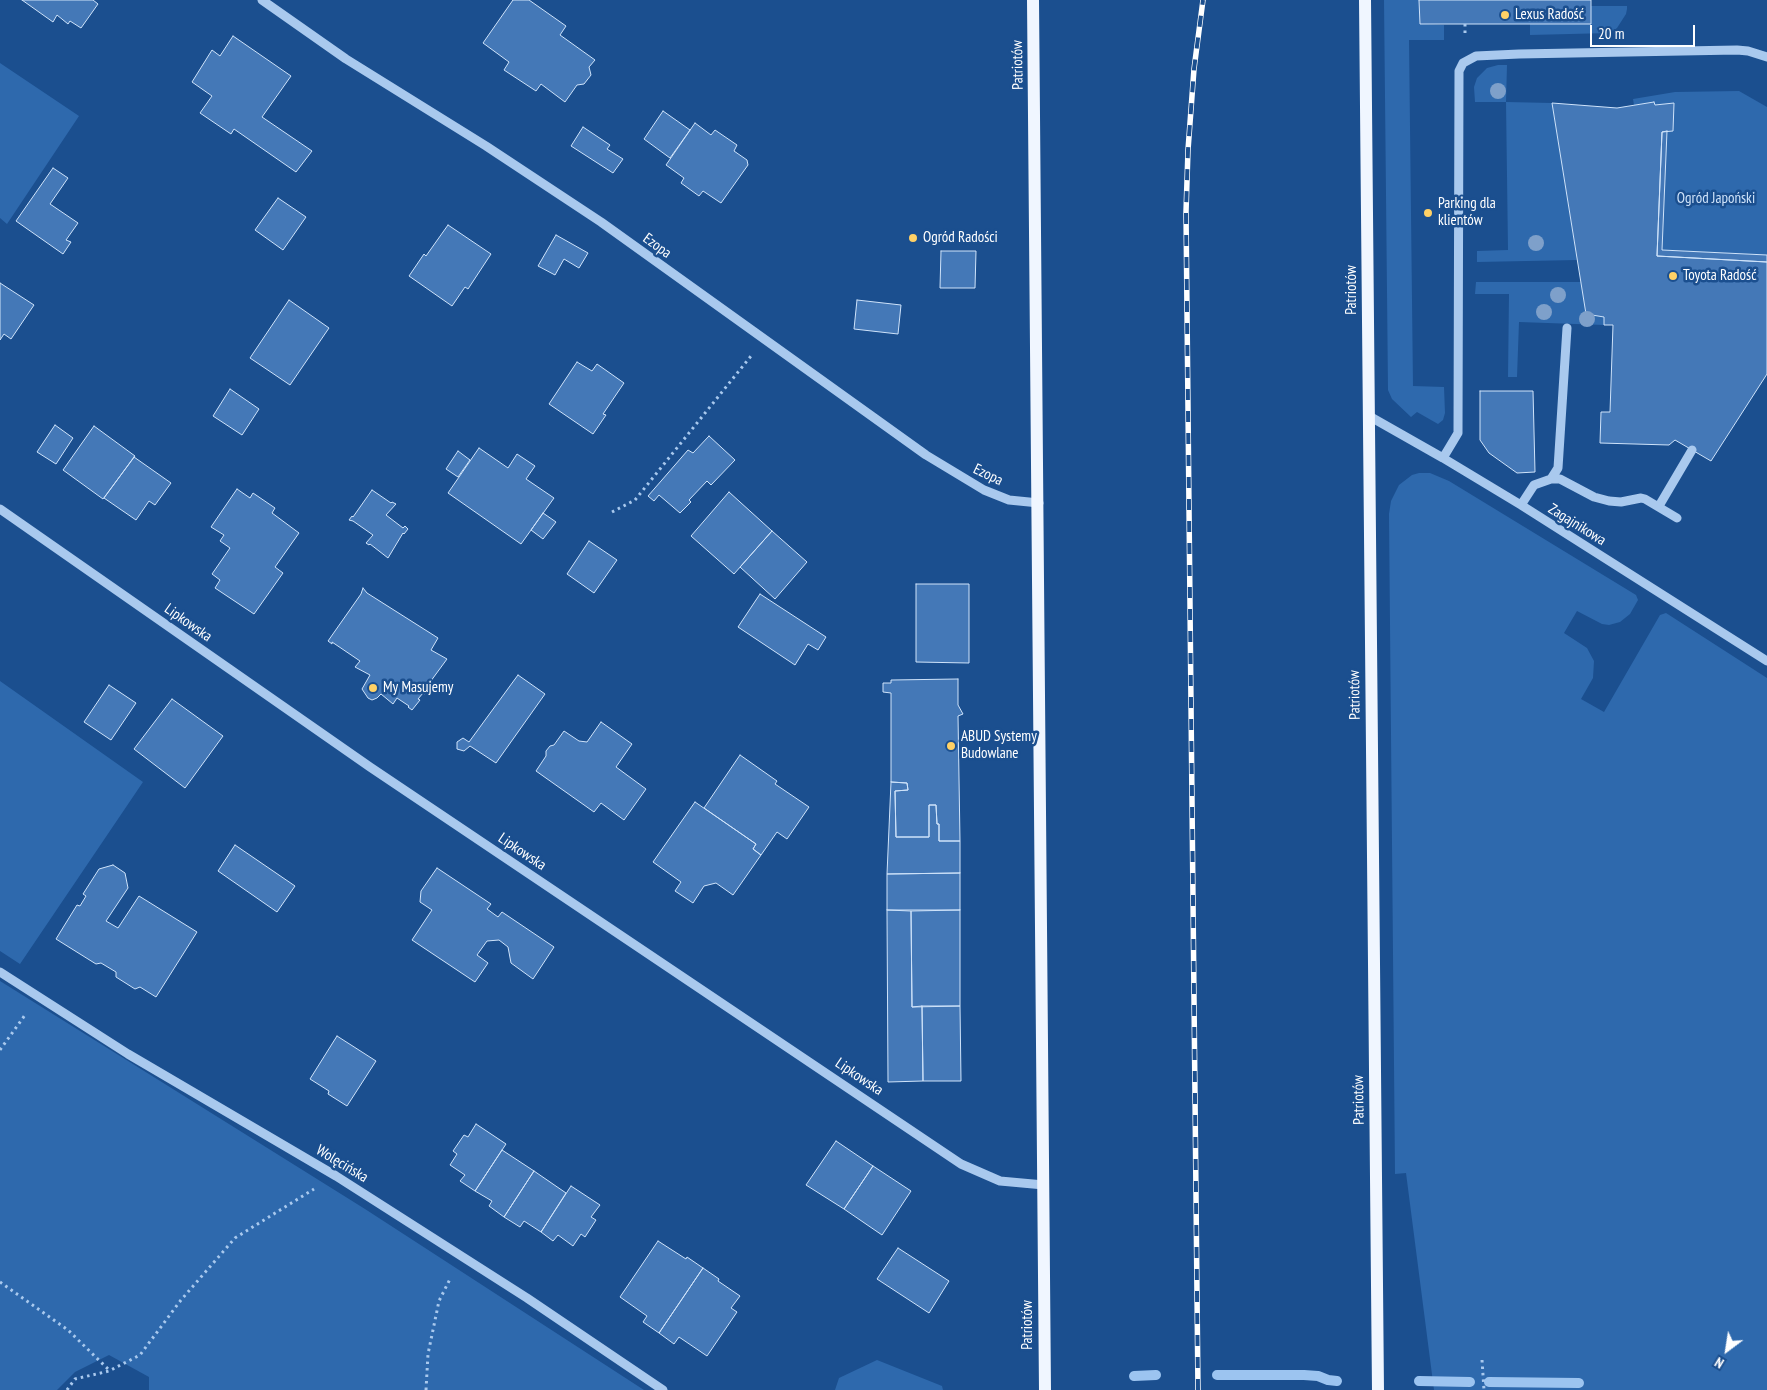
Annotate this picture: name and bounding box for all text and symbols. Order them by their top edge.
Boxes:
place label: Lexus Radość [1515,6,1584,24]
marker: Lexus Radość [1499,9,1511,21]
scale bar [1592,15,1697,47]
text: 20 m [1598,24,1624,43]
street label: Patriotów [1009,40,1027,90]
park label: Ogród Japoński [1677,190,1755,208]
place label: Parking dla klientów [1438,195,1496,230]
marker: Parking dla klientów [1422,207,1434,219]
place label: Ogród Radości [923,229,998,247]
street label: Ezopa [639,230,675,262]
marker: Ogród Radości [907,232,919,244]
street label: Patriotów [1343,265,1361,315]
place label: Toyota Radość [1683,267,1756,285]
marker: Toyota Radość [1667,270,1679,282]
street label: Ezopa [970,460,1006,490]
street label: Zagajnikowa [1545,500,1609,550]
street label: Lipkowska [161,600,215,646]
street label: Patriotów [1346,670,1364,720]
place label: My Masujemy [383,679,453,697]
marker: My Masujemy [367,682,379,694]
place label: ABUD Systemy Budowlane [961,728,1037,763]
marker: ABUD Systemy Budowlane [945,740,957,752]
street label: Lipkowska [495,830,549,874]
street label: Lipkowska [832,1055,886,1099]
street label: Patriotów [1350,1075,1368,1125]
street label: Wolęcińska [313,1141,371,1187]
street label: Patriotów [1019,1300,1037,1350]
north arrow [1702,1325,1752,1375]
text: N [1711,1353,1727,1373]

